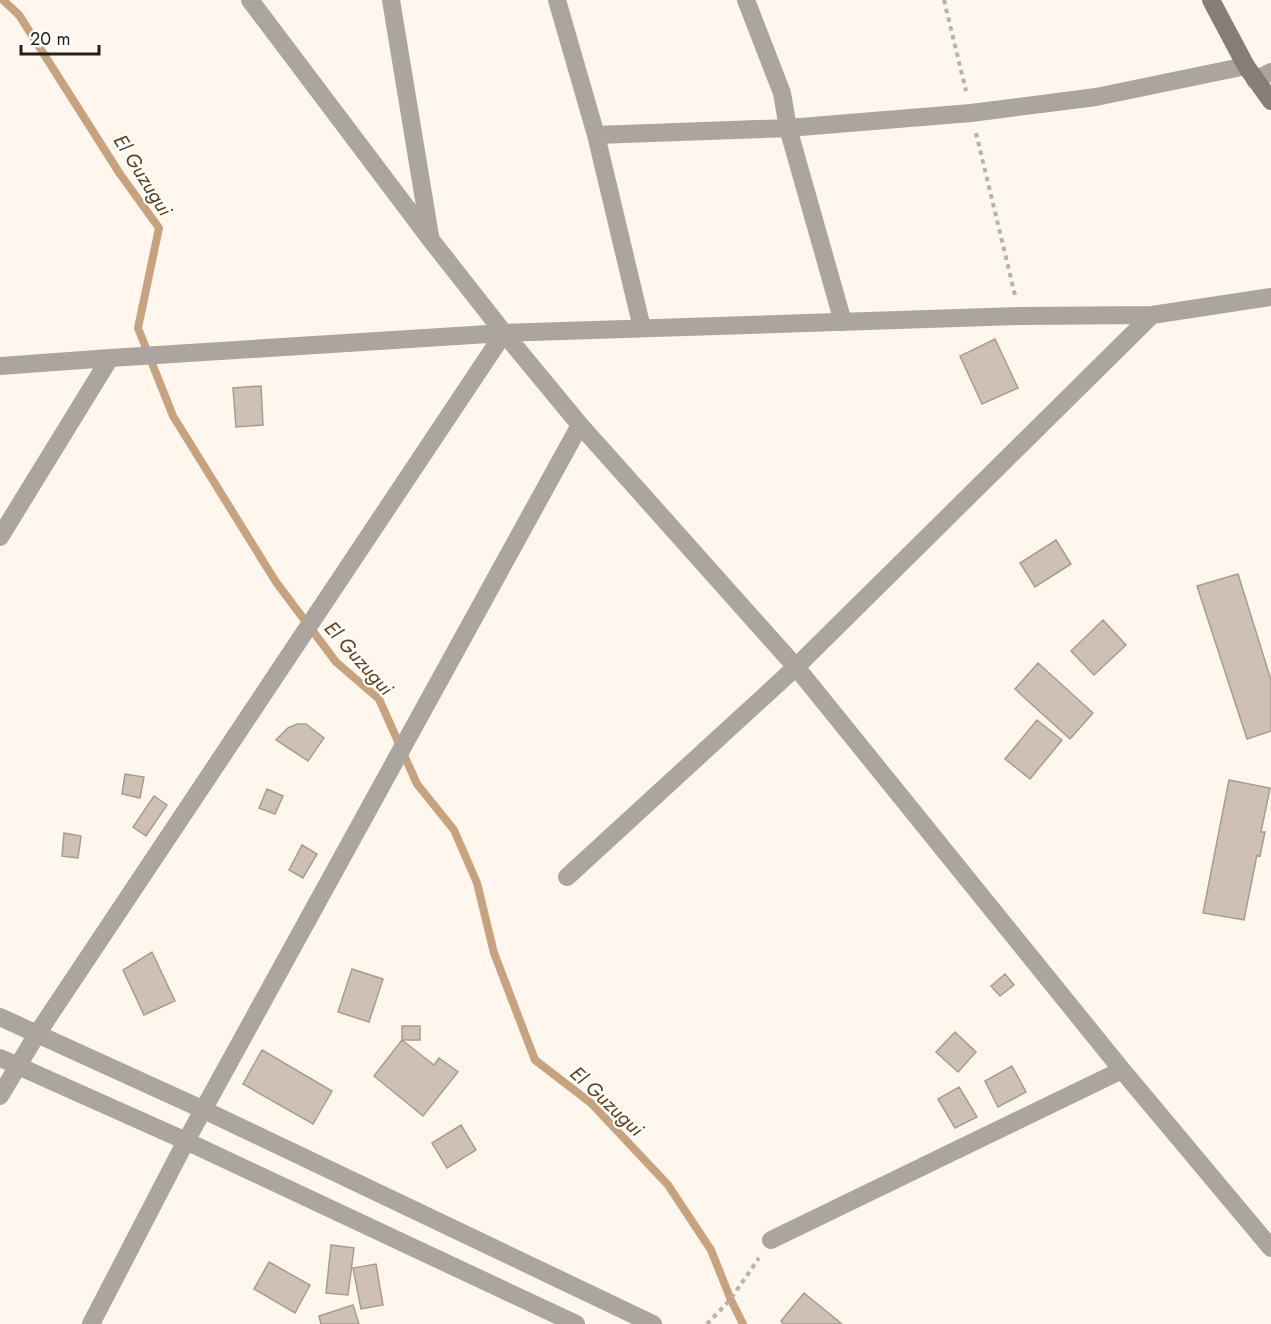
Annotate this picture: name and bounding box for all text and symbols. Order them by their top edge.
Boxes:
scale bar [21,18,99,56]
text: 20 m [30,26,70,52]
water label: El Guzugui [106,129,180,223]
water label: El Guzugui [317,615,401,703]
water label: El Guzugui [563,1060,651,1144]

